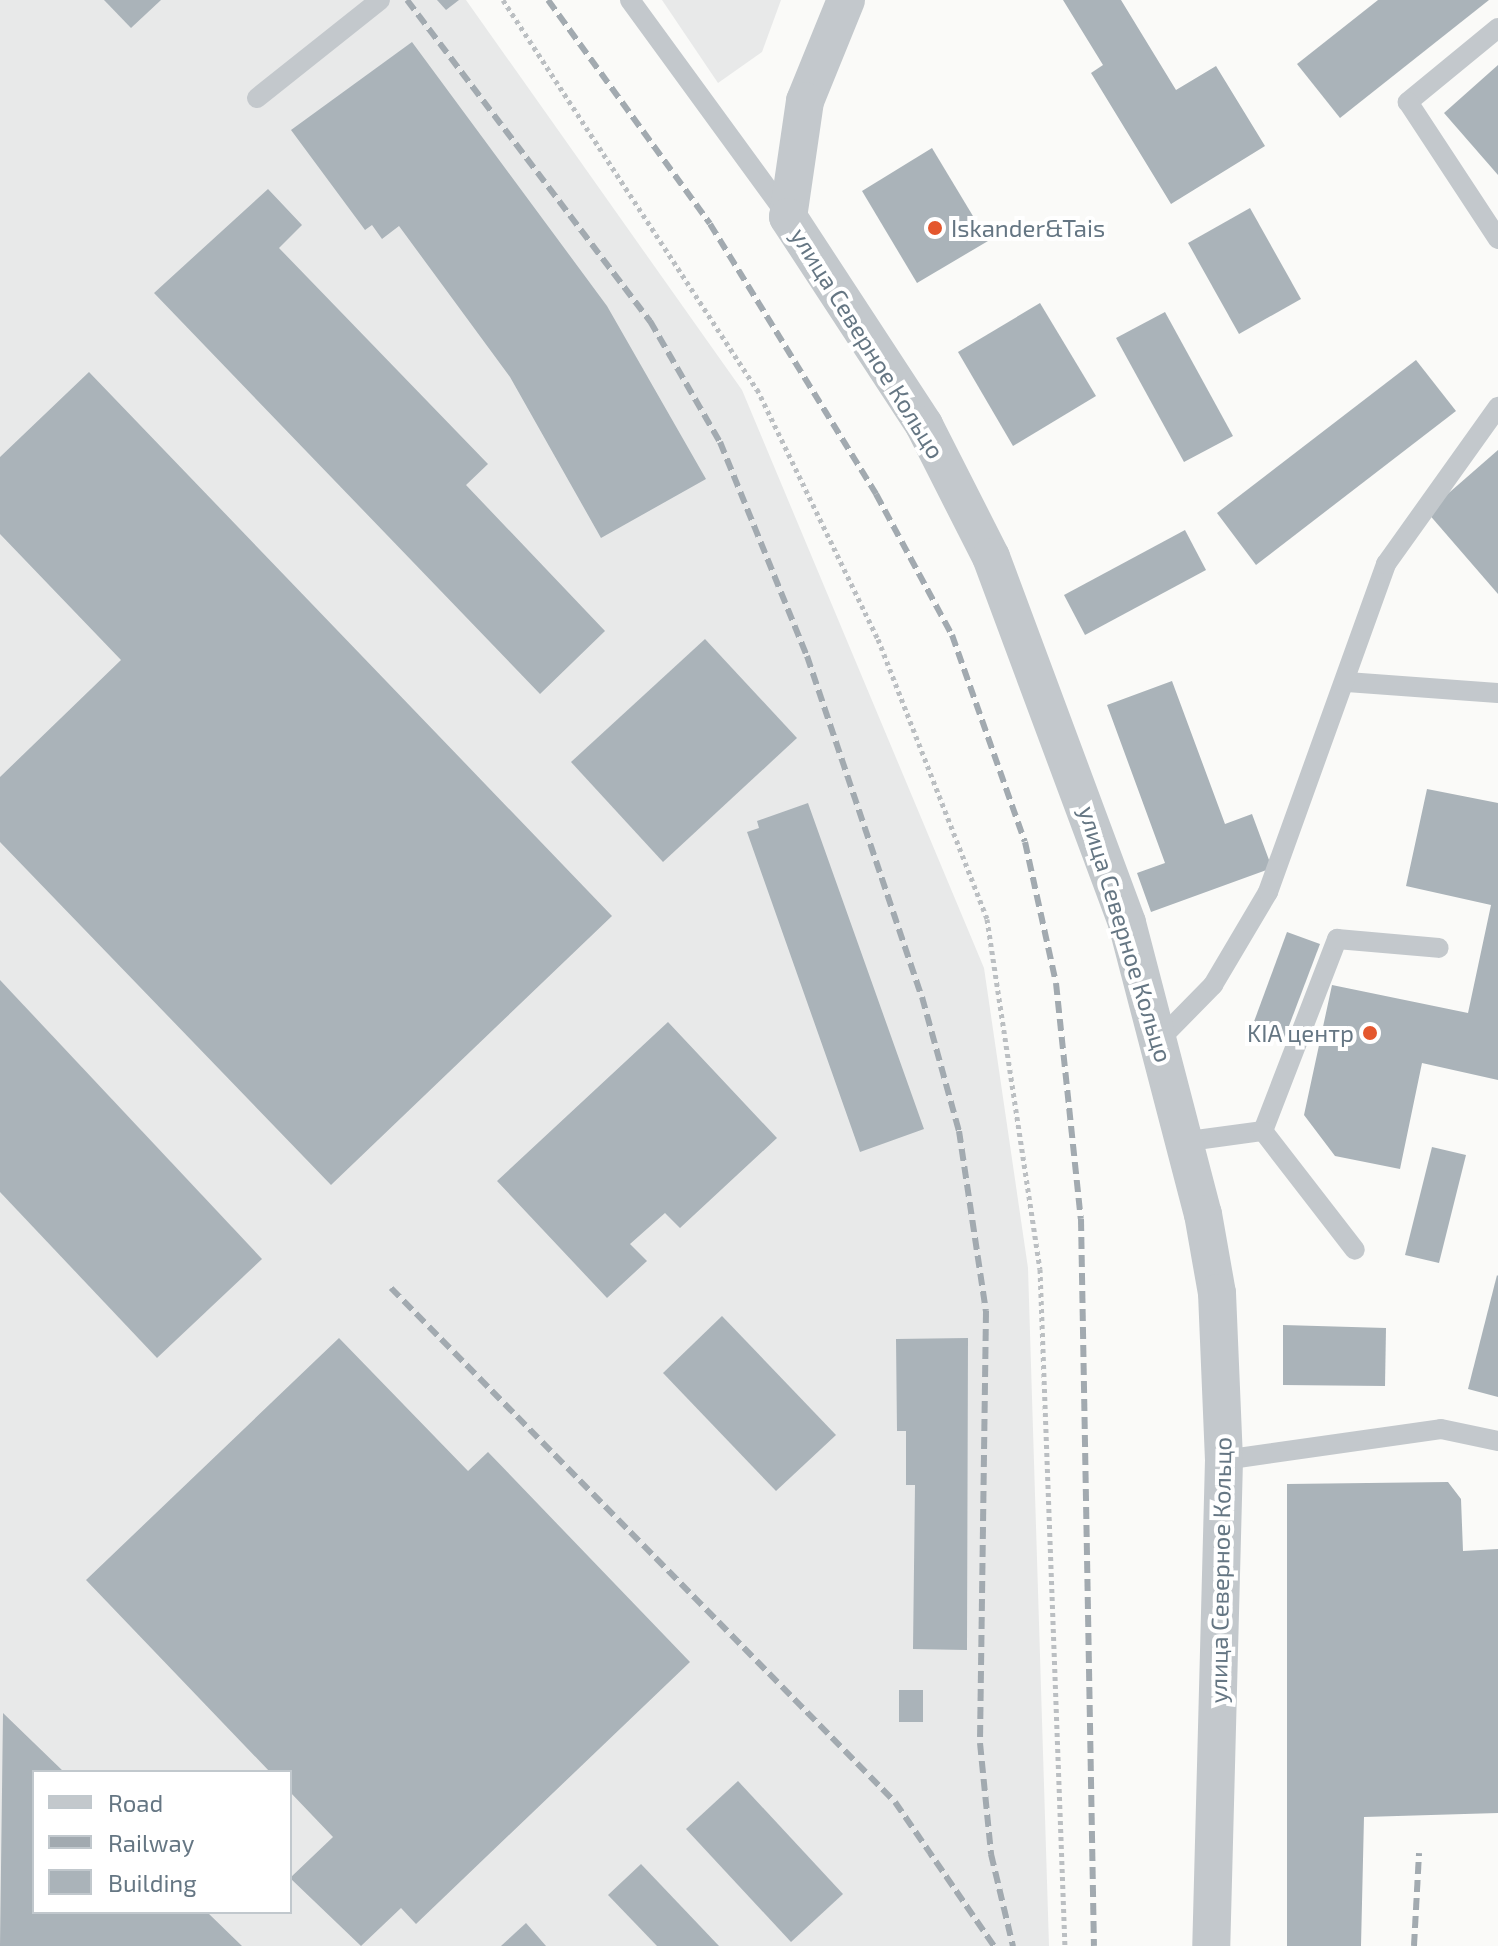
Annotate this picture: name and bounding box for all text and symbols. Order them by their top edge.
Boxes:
place label: Iskander&Tais [951,214,1105,242]
marker: Iskander&Tais [926,219,944,237]
street label: улица Северное Кольцо [785,222,951,464]
street label: улица Северное Кольцо [1073,802,1179,1066]
place label: KIA центр [1246,1019,1354,1047]
marker: KIA центр [1361,1024,1379,1042]
street label: улица Северное Кольцо [1203,1437,1237,1703]
legend [32,1770,292,1914]
text: Road [108,1788,163,1817]
text: Railway [108,1828,194,1857]
text: Building [108,1868,197,1897]

